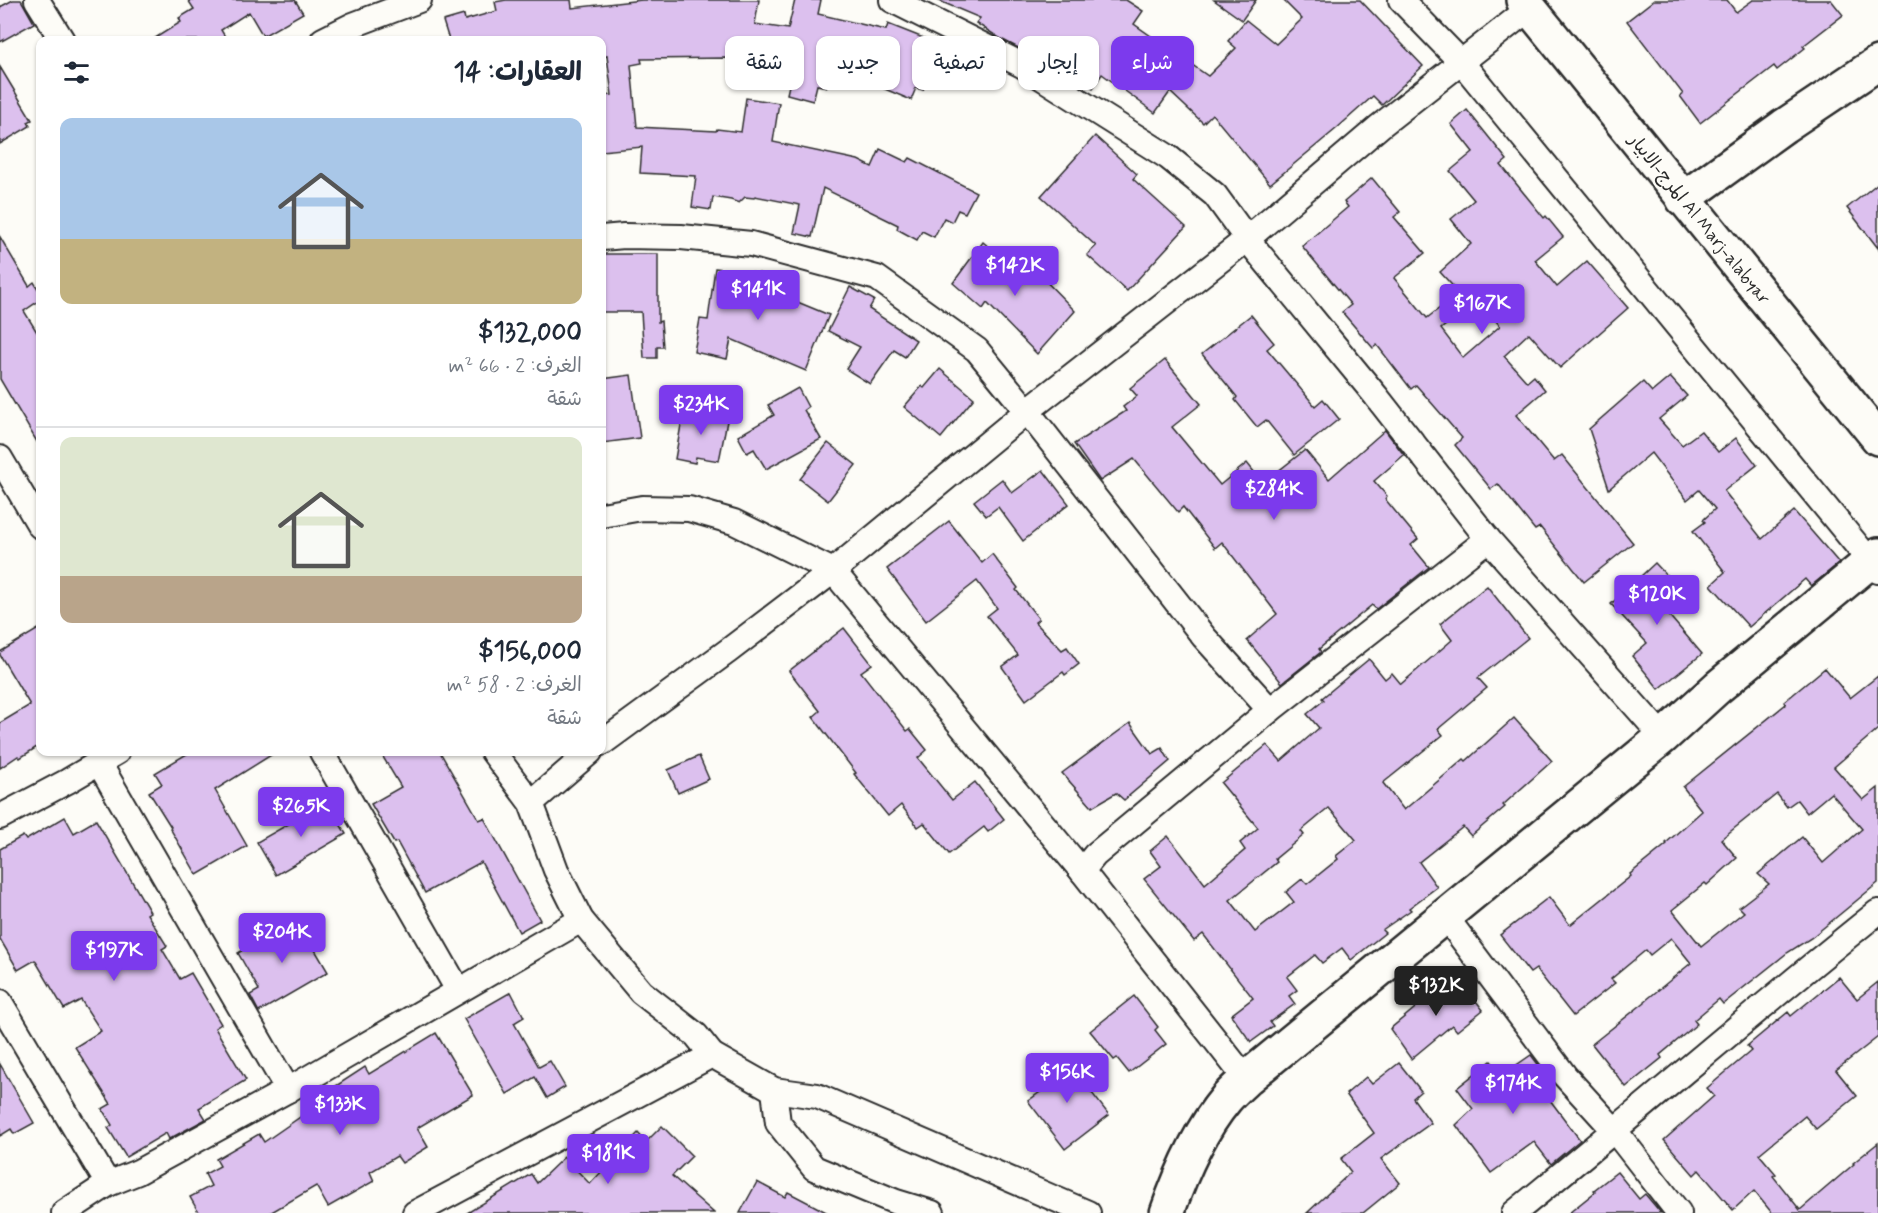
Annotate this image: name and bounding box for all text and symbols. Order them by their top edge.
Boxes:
chip: شقة [725,36,804,90]
chip: جديد [816,36,900,90]
chip: تصفية [912,36,1006,90]
chip: إيجار [1018,36,1099,90]
chip: شراء [1111,36,1194,90]
icon: filters [60,56,93,89]
text: العقارات: 14 [454,56,582,90]
street label: المرج-الابيار Al Marj-alabyar [1622,128,1776,310]
icon: home [267,157,375,265]
pin: $142K [973,246,1057,297]
text: $142K [986,252,1044,279]
pin: $141K [716,270,800,321]
text: $141K [731,276,785,303]
pin: $167K [1440,284,1524,335]
text: $167K [1453,290,1511,317]
text: $132,000 [478,316,582,350]
text: الغرف: 2 · 66 m² [448,353,582,380]
pin: $234K [659,385,743,436]
text: شقة [547,386,582,413]
text: $234K [673,391,729,418]
pin: $284K [1232,470,1316,521]
icon: home [267,476,375,584]
text: $284K [1245,476,1303,503]
pin: $120K [1615,575,1699,626]
text: $120K [1628,581,1686,608]
text: $156,000 [478,635,582,669]
text: الغرف: 2 · 58 m² [447,672,582,699]
text: شقة [547,705,582,732]
pin: $265K [259,787,343,838]
text: $265K [272,793,330,820]
pin: $204K [240,913,324,964]
text: $204K [253,919,311,946]
pin: $197K [72,931,156,982]
text: $197K [85,937,143,964]
pin: $132K [1394,966,1478,1017]
text: $132K [1408,972,1464,999]
pin: $156K [1025,1053,1109,1104]
text: $156K [1040,1059,1094,1086]
pin: $174K [1471,1064,1555,1115]
text: $174K [1485,1070,1541,1097]
pin: $133K [298,1085,382,1136]
text: $133K [314,1091,366,1118]
pin: $181K [566,1134,650,1185]
text: $181K [581,1140,635,1167]

